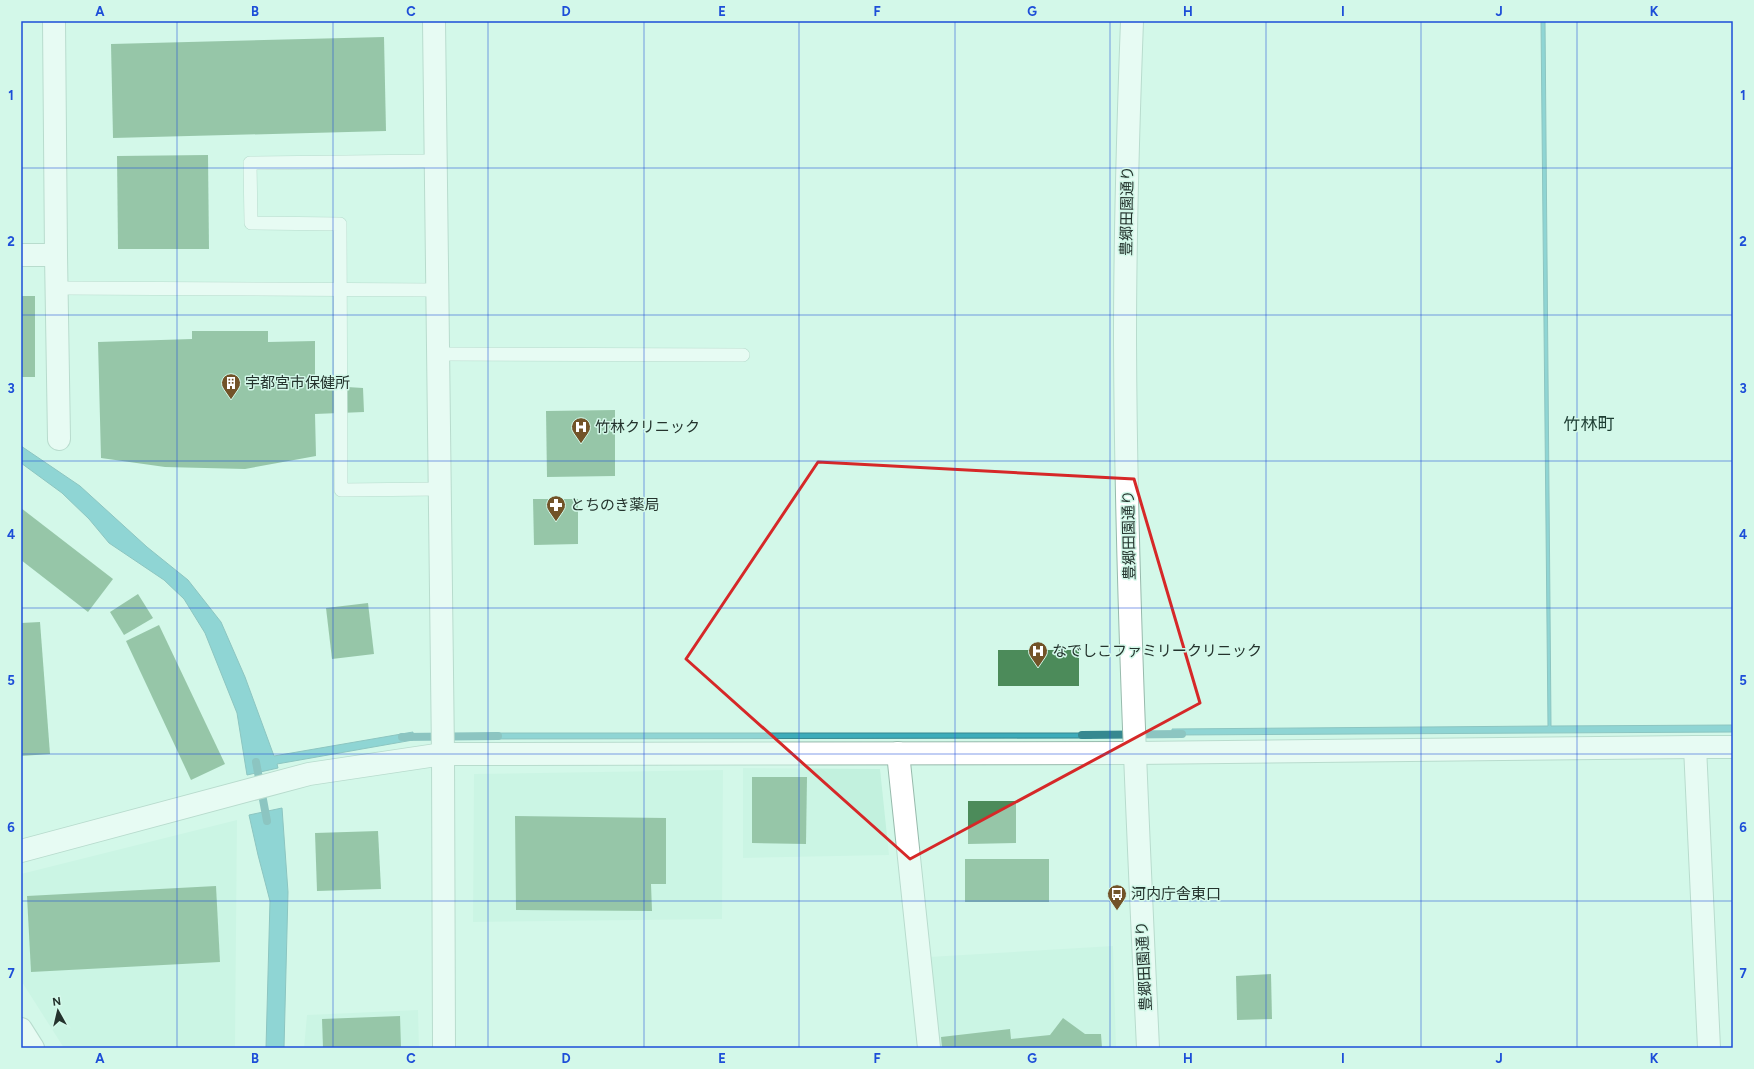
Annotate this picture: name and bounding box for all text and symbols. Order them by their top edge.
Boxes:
text: A [95,4,105,19]
text: B [251,4,259,19]
text: C [406,4,416,19]
text: D [561,4,571,19]
text: E [718,4,726,19]
text: F [873,4,881,19]
text: G [1027,4,1037,19]
text: H [1183,4,1193,19]
text: I [1341,4,1345,19]
text: J [1495,4,1503,19]
text: K [1650,4,1659,19]
text: 1 [8,88,14,103]
text: 1 [1740,88,1746,103]
street label: 豊郷田園通り [1117,166,1137,256]
text: 2 [7,234,15,249]
text: 2 [1739,234,1747,249]
building icon: 宇都宮市保健所 [220,372,242,400]
place label: 宇都宮市保健所 [245,374,350,392]
text: 3 [7,381,15,396]
text: 3 [1739,381,1747,396]
district label: 竹林町 [1564,414,1615,434]
hospital icon: 竹林クリニック [570,416,592,444]
place label: 竹林クリニック [595,418,700,436]
street label: 豊郷田園通り [1119,490,1139,580]
pharmacy icon: とちのき薬局 [545,494,567,522]
place label: とちのき薬局 [570,496,660,514]
text: 4 [7,527,15,542]
text: 4 [1739,527,1747,542]
hospital icon: なでしこファミリークリニック [1027,640,1049,668]
place label: なでしこファミリークリニック [1052,642,1262,660]
text: 5 [7,673,15,688]
text: 5 [1739,673,1747,688]
text: 6 [7,820,15,835]
text: 6 [1739,820,1747,835]
bus stop icon: 河内庁舎東口 [1106,883,1128,911]
place label: 河内庁舎東口 [1131,885,1221,903]
street label: 豊郷田園通り [1133,921,1155,1011]
text: 7 [7,966,15,981]
text: 7 [1739,966,1747,981]
north arrow [38,991,78,1031]
text: N [52,995,62,1009]
text: A [95,1051,105,1066]
text: B [251,1051,259,1066]
text: C [406,1051,416,1066]
text: D [561,1051,571,1066]
text: E [718,1051,726,1066]
text: F [873,1051,881,1066]
text: G [1027,1051,1037,1066]
text: H [1183,1051,1193,1066]
text: I [1341,1051,1345,1066]
text: J [1495,1051,1503,1066]
text: K [1650,1051,1659,1066]

